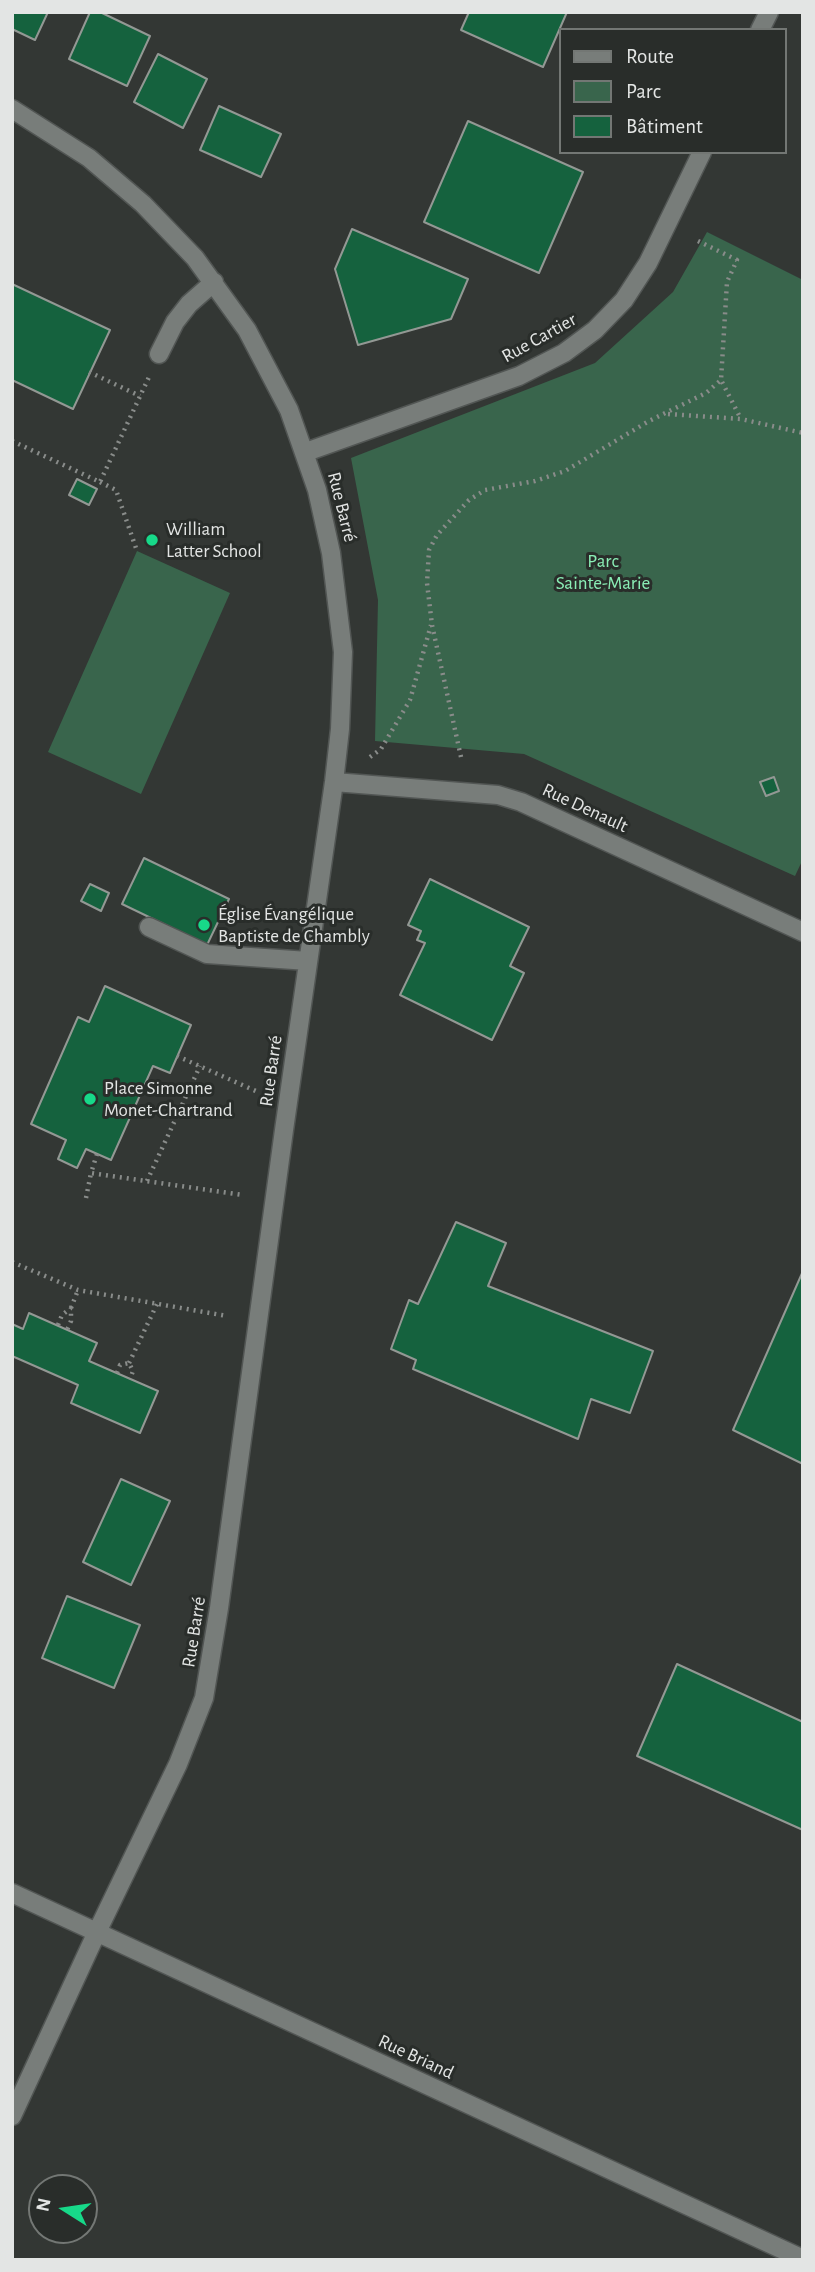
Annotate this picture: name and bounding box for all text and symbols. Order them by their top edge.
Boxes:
legend [560,28,787,154]
text: Route [626,46,674,67]
text: Parc [626,81,661,102]
text: Bâtiment [626,116,703,137]
street label: Rue Cartier [498,308,580,368]
street label: Rue Barré [322,470,362,544]
place label: William Latter School [166,518,262,562]
marker: William Latter School [144,532,160,548]
park label: Parc Sainte-Marie [556,550,650,594]
street label: Rue Denault [539,778,631,838]
place label: Église Évangélique Baptiste de Chambly [218,903,370,947]
marker: Église Évangélique Baptiste de Chambly [196,917,212,933]
street label: Rue Barré [255,1034,287,1108]
place label: Place Simonne Monet-Chartrand [104,1077,233,1121]
marker: Place Simonne Monet-Chartrand [82,1091,98,1107]
street label: Rue Barré [177,1595,211,1669]
street label: Rue Briand [375,2030,457,2084]
north arrow [28,2174,98,2244]
text: N [33,2197,55,2213]

